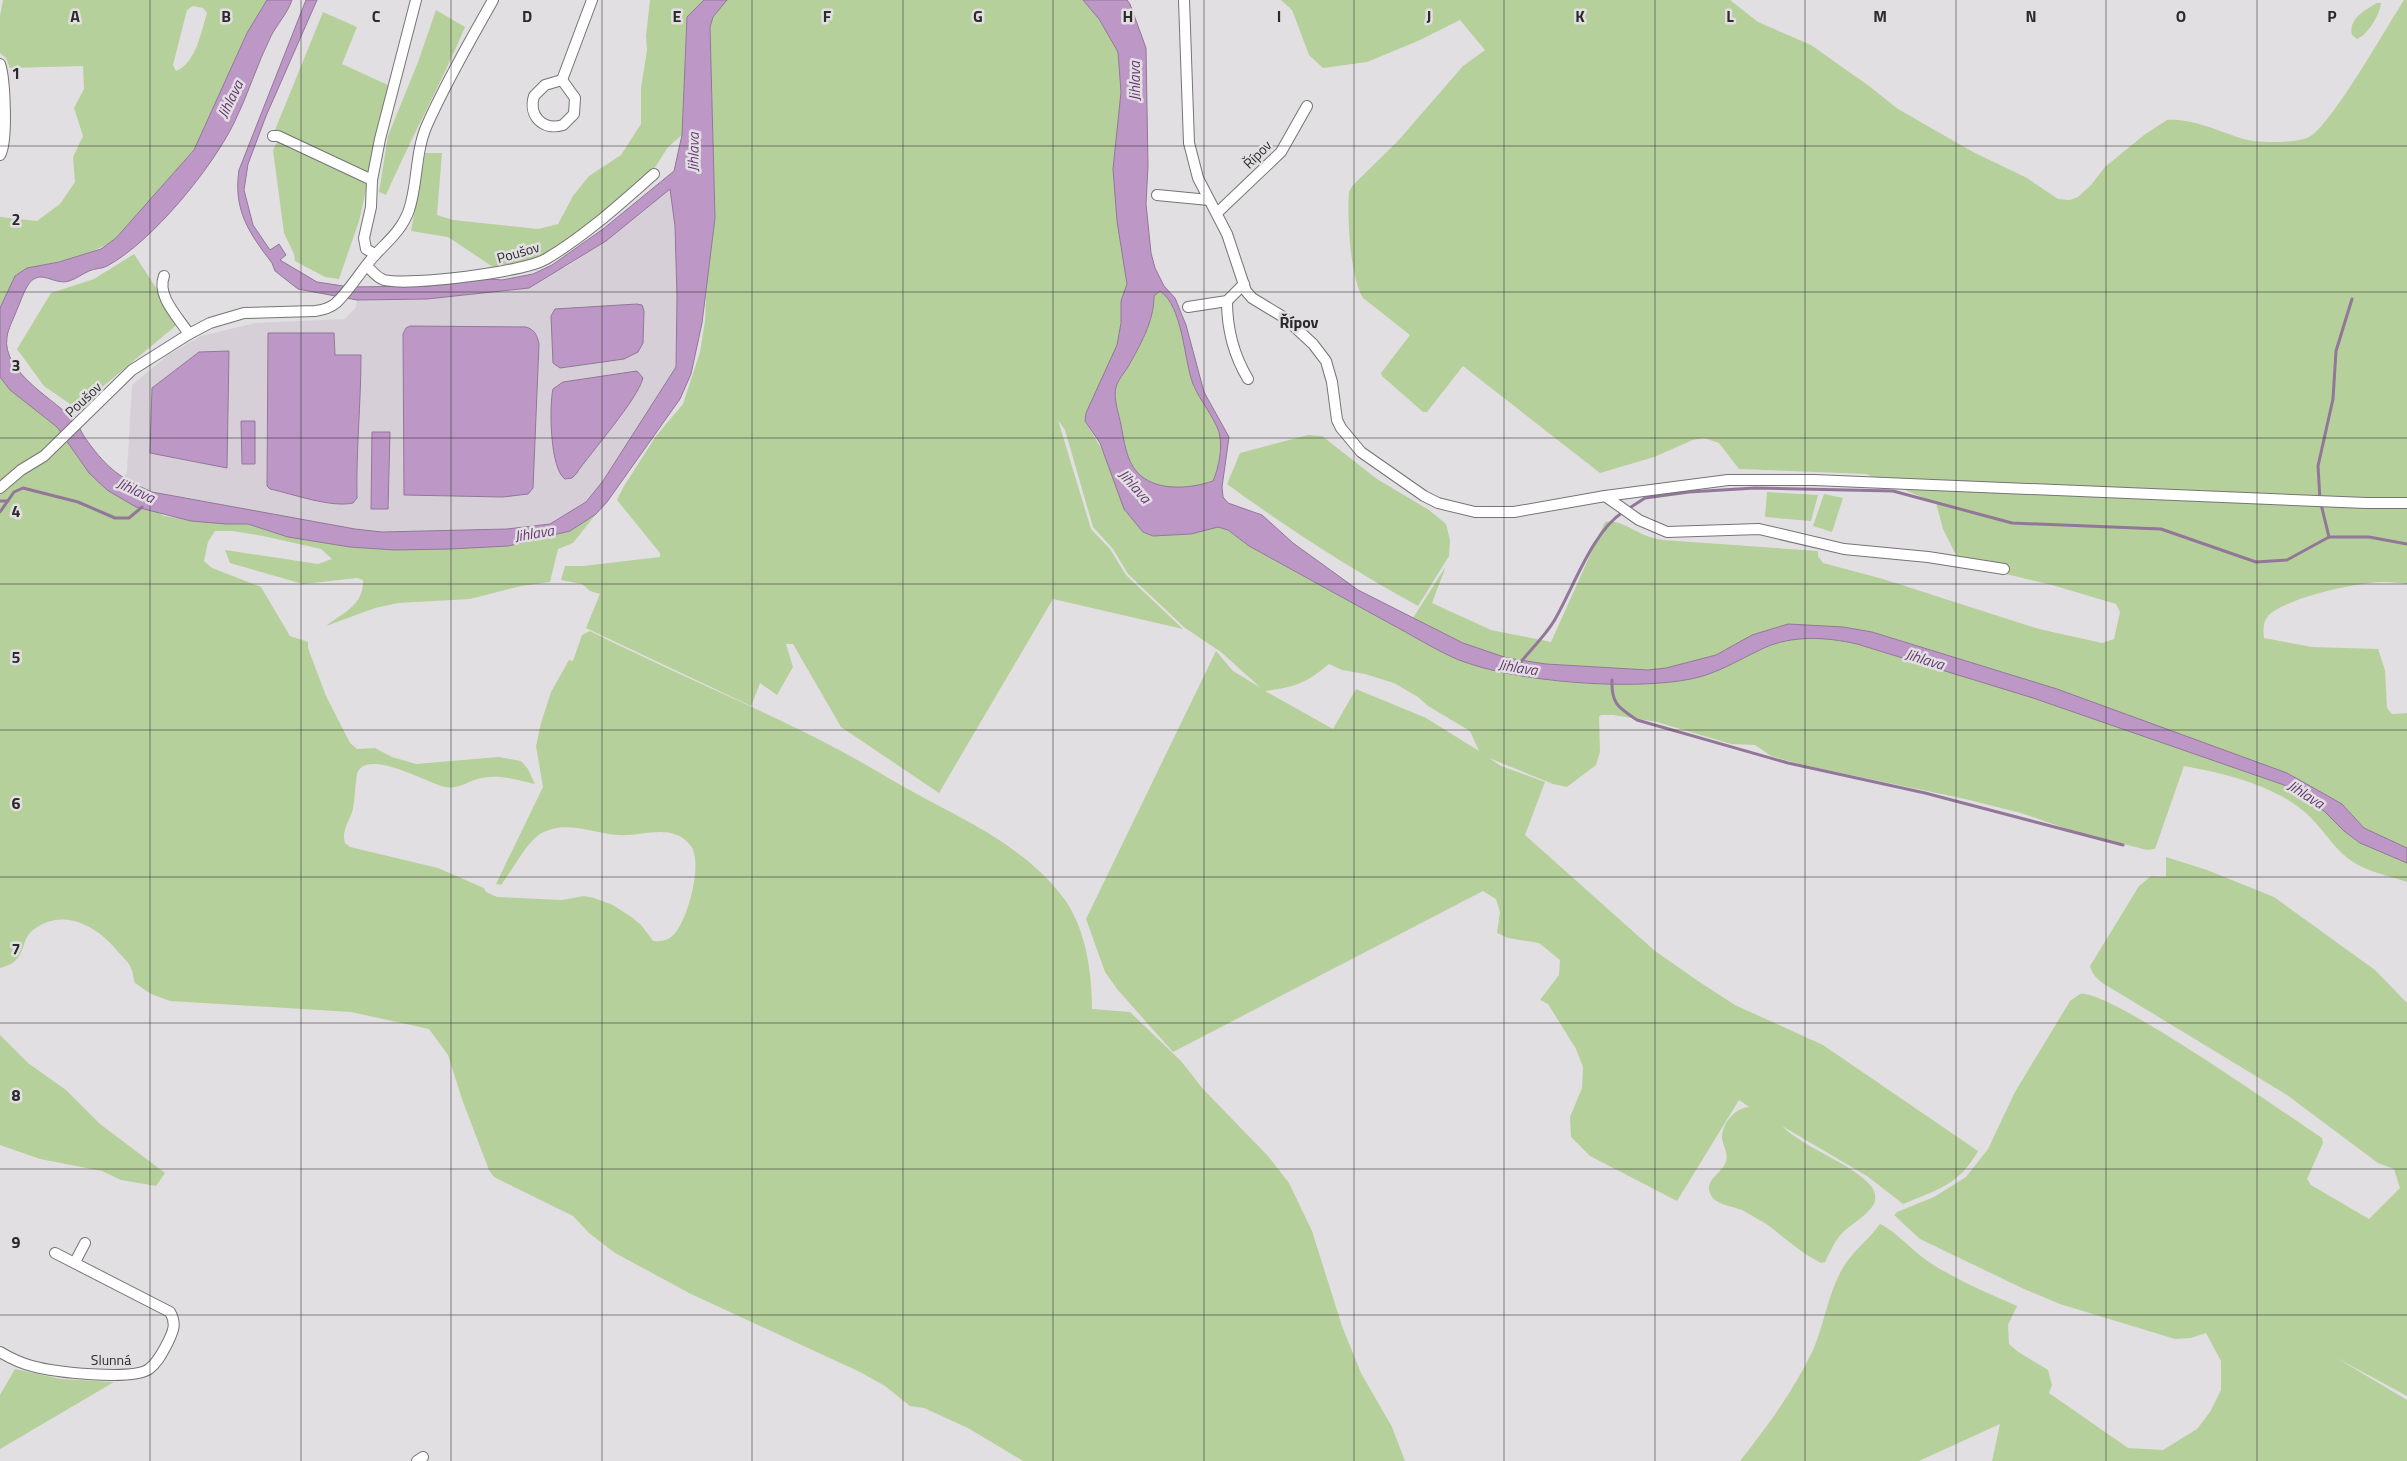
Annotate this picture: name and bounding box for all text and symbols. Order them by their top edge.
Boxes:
text: A [70,4,80,28]
text: B [221,4,231,28]
text: C [372,4,381,28]
text: D [522,4,532,28]
text: E [673,4,682,28]
text: F [823,4,832,28]
text: G [973,4,983,28]
text: H [1123,4,1133,28]
text: I [1277,4,1281,28]
text: J [1427,4,1431,28]
text: K [1575,4,1585,28]
text: L [1726,4,1734,28]
text: M [1873,4,1887,28]
text: N [2025,4,2037,28]
text: O [2176,4,2186,28]
text: P [2327,4,2337,28]
water label: Jihlava [1123,60,1146,101]
text: 1 [12,61,20,85]
water label: Jihlava [211,75,250,122]
water label: Jihlava [681,131,705,172]
street label: Řípov [1238,135,1276,173]
text: 2 [12,207,20,231]
street label: Poušov [494,236,542,268]
district label: Řípov [1279,310,1319,334]
text: 3 [12,353,20,377]
street label: Poušov [60,376,106,422]
water label: Jihlava [1113,464,1158,509]
water label: Jihlava [113,471,160,509]
text: 4 [12,499,21,523]
water label: Jihlava [513,518,557,547]
water label: Jihlava [1903,642,1949,676]
text: 5 [12,645,21,669]
water label: Jihlava [1497,653,1541,682]
water label: Jihlava [2283,774,2330,815]
text: 6 [12,791,21,815]
text: 7 [12,937,20,961]
text: 8 [12,1083,21,1107]
text: 9 [12,1230,21,1254]
street label: Slunná [91,1349,131,1370]

